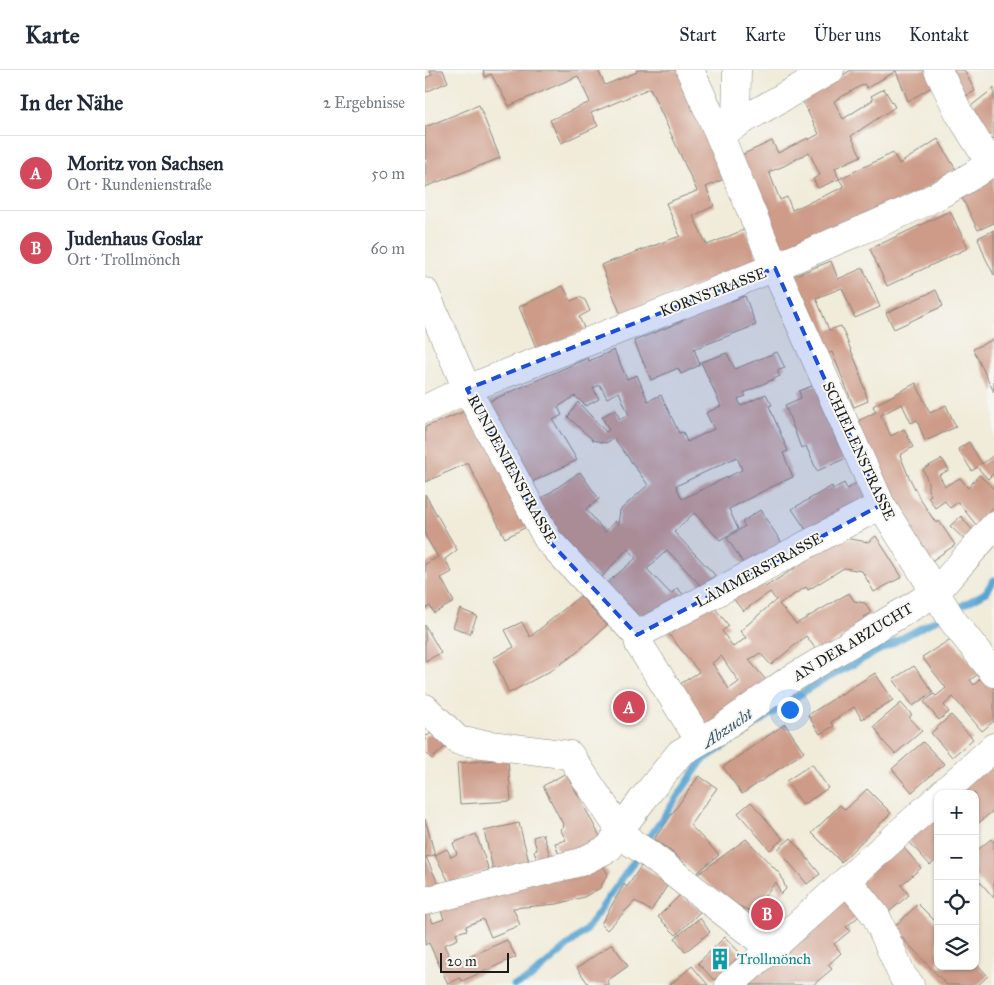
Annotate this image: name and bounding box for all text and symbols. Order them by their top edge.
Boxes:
text: Karte [25,20,80,50]
text: Start [679,24,717,46]
text: Karte [745,24,786,46]
text: Über uns [814,24,881,46]
text: Kontakt [909,24,969,46]
text: In der Nähe [20,90,123,116]
text: 2 Ergebnisse [323,93,405,112]
text: Moritz von Sachsen [67,152,224,175]
text: A [31,164,41,183]
text: 50 m [371,164,405,183]
text: Ort · Rundenienstraße [67,175,212,194]
text: Judenhaus Goslar [67,227,203,250]
text: B [31,239,41,258]
text: 60 m [371,239,405,258]
text: Ort · Trollmönch [67,250,180,269]
street label: KORNSTRASSE [657,263,769,321]
street label: SCHIELENSTRASSE [819,379,899,523]
street label: RUNDENIENSTRASSE [464,392,560,547]
street label: LÄMMERSTRASSE [692,529,826,611]
street label: AN DER ABZUCHT [789,599,916,685]
pin: A [613,688,645,726]
your location [777,697,803,723]
water label: Abzucht [696,704,757,753]
map controls [934,790,979,970]
button: + [934,790,979,835]
button: − [934,835,979,880]
button: locate [934,880,979,925]
pin: B [751,895,783,933]
button: layers [934,925,979,970]
building icon: Trollmönch [707,946,733,972]
scale bar [440,950,509,973]
place label: Trollmönch [737,950,812,968]
text: 20 m [447,953,477,970]

